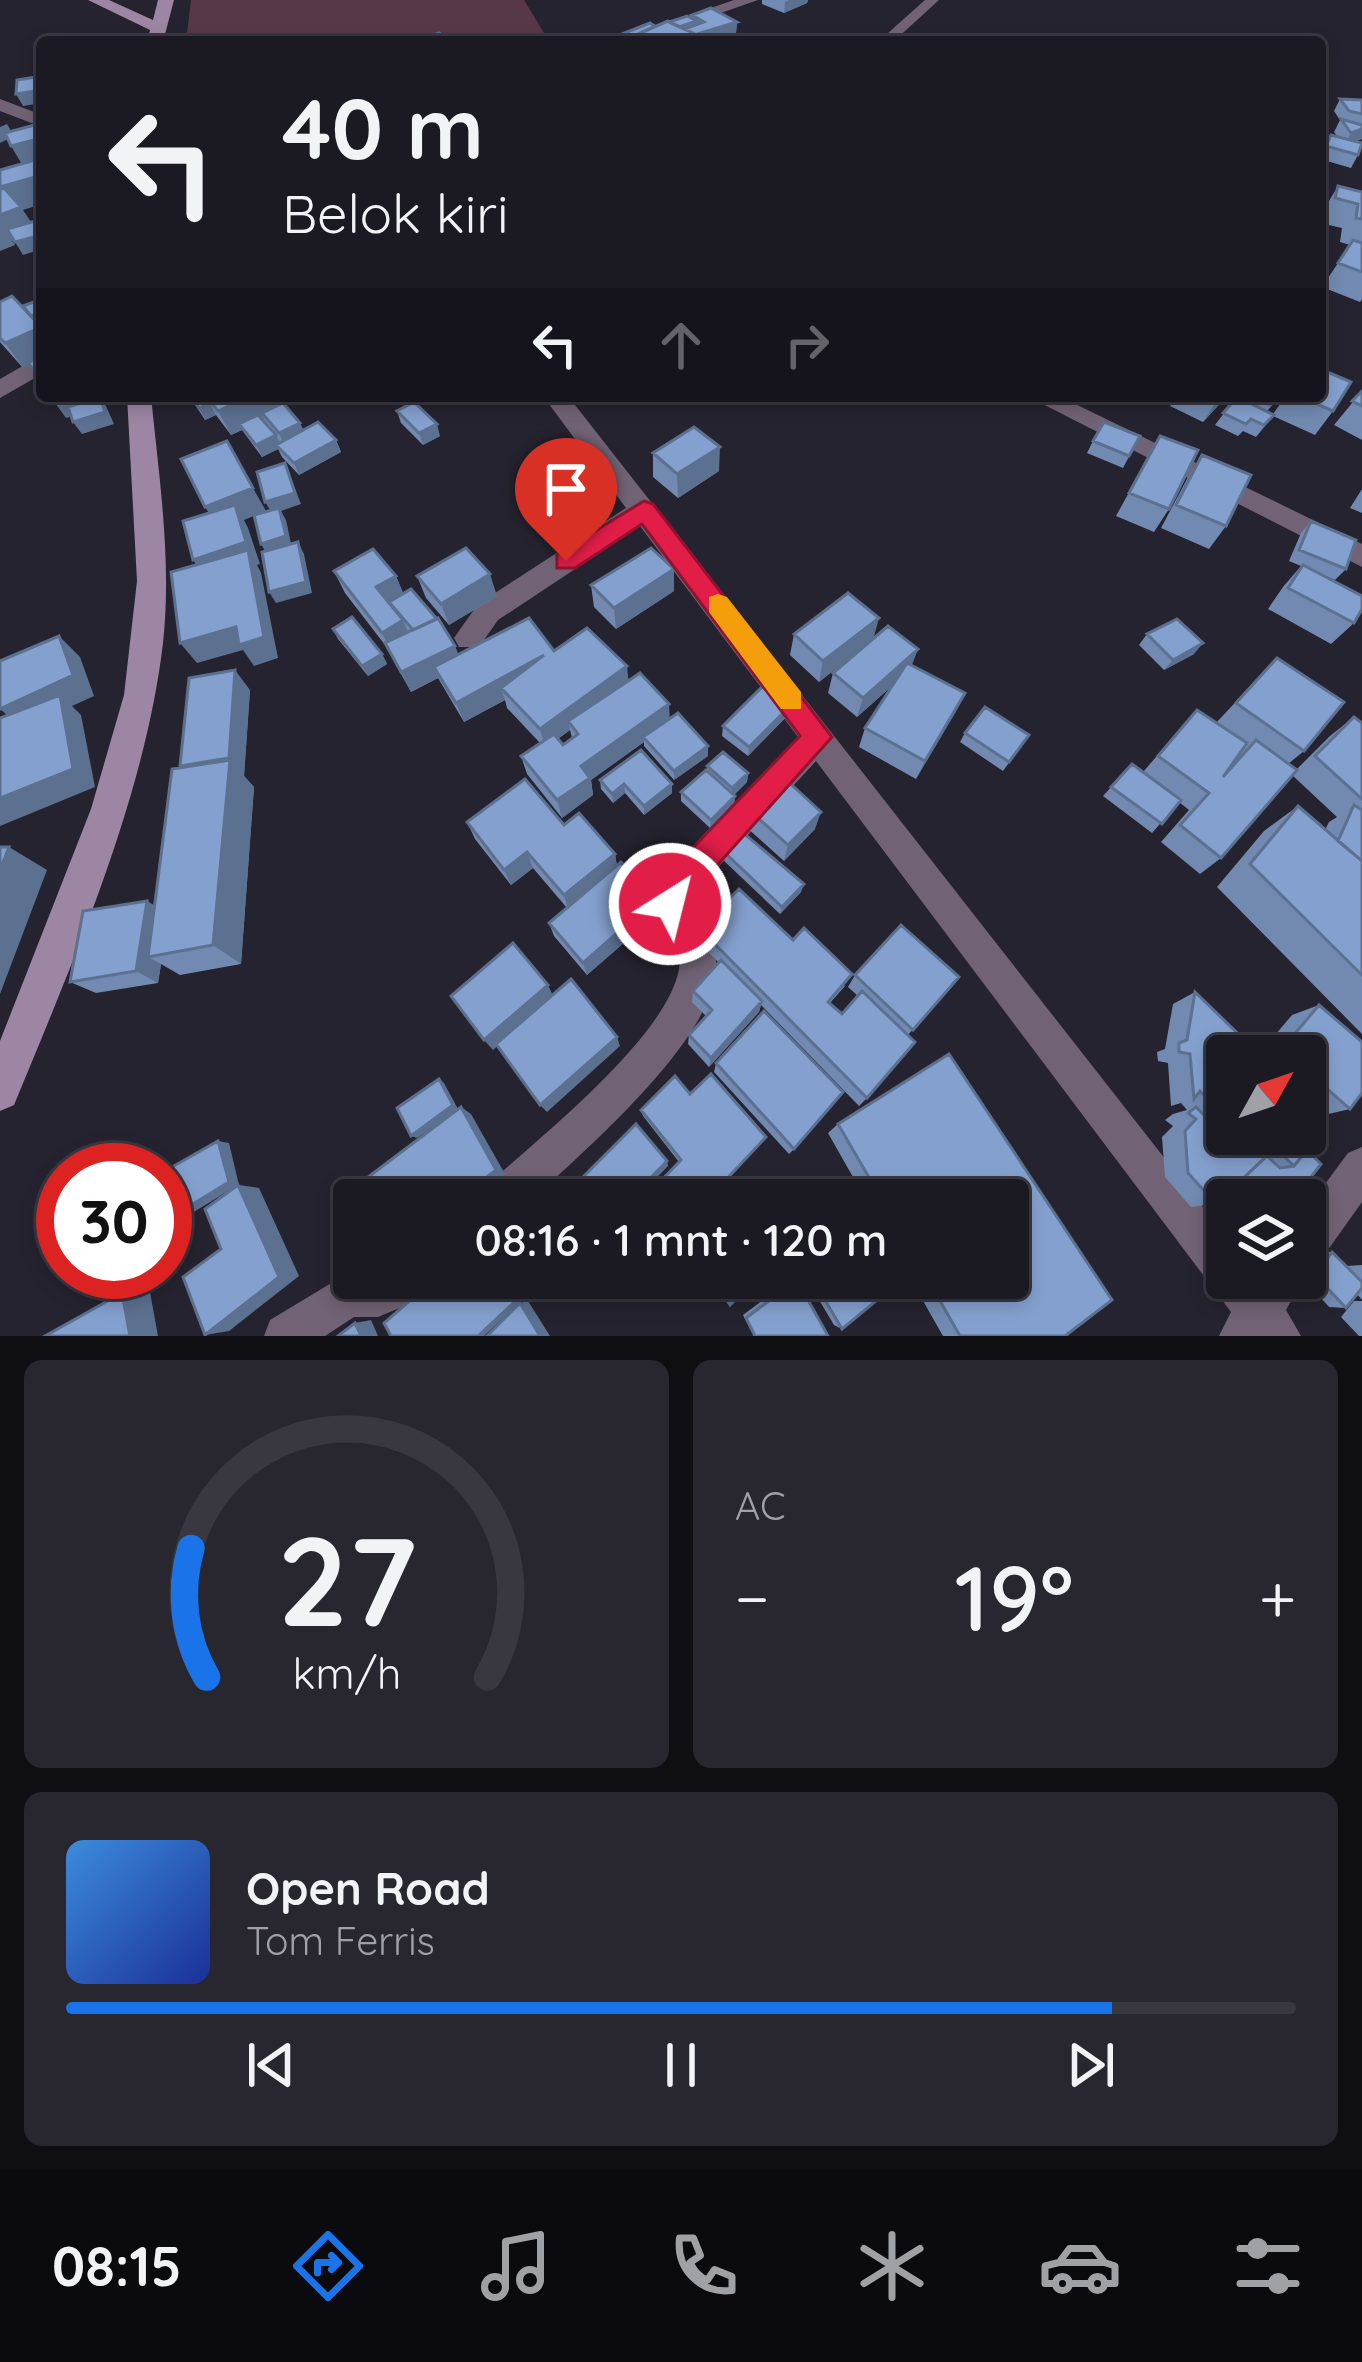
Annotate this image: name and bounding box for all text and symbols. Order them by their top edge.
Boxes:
text: 40 m [282,75,484,180]
icon: left [84,84,240,240]
text: Belok kiri [282,179,509,247]
icon: left [522,312,588,378]
icon: ahead [648,312,714,378]
icon: right [774,312,840,378]
pin [515,438,617,561]
icon: arrive [533,456,599,522]
position arrow [607,841,733,967]
north arrow [1206,1035,1326,1155]
map controls [1206,1035,1326,1299]
speed limit sign: 30 [36,1143,192,1299]
button: layers [1206,1179,1326,1299]
text: 08:16 · 1 mnt · 120 m [475,1211,887,1267]
text: AC [735,1481,786,1530]
text: 27 [277,1501,416,1657]
text: 19° [955,1541,1074,1654]
text: − [735,1556,769,1639]
text: + [1259,1556,1296,1639]
text: km/h [292,1646,401,1700]
text: Open Road [246,1860,490,1916]
text: Tom Ferris [246,1916,435,1965]
icon: previous [238,2032,304,2098]
icon: pause [648,2032,714,2098]
icon: next [1058,2032,1124,2098]
icon: directions [286,2224,370,2308]
icon: music [474,2224,558,2308]
icon: phone [662,2224,746,2308]
icon: climate [850,2224,934,2308]
icon: car [1038,2224,1122,2308]
icon: filters [1226,2224,1310,2308]
text: 08:15 [52,2232,182,2300]

